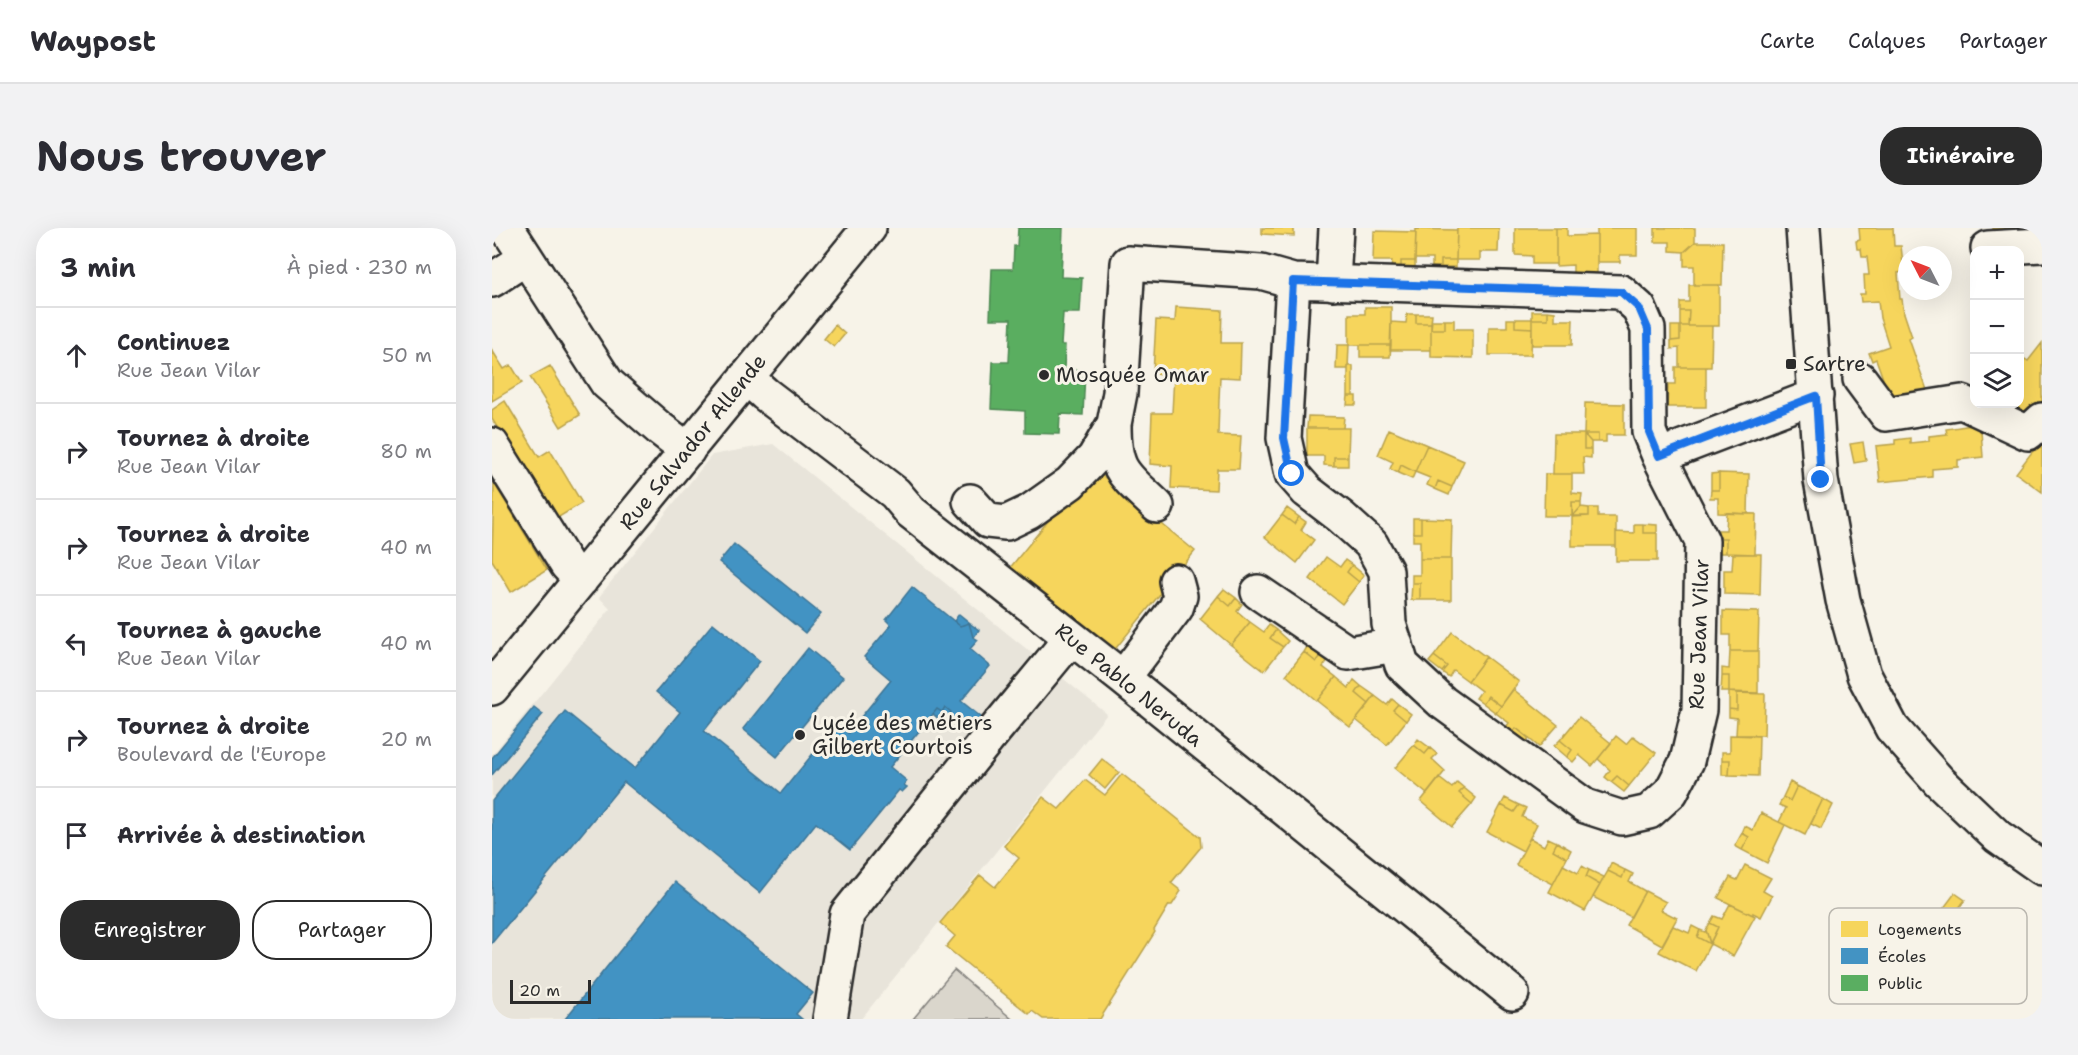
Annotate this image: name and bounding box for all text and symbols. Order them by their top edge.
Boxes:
text: Waypost [30,22,156,60]
text: Carte [1760,27,1815,55]
text: Calques [1848,27,1926,55]
text: Partager [1959,27,2048,55]
button: Itinéraire [1880,127,2042,185]
text: Nous trouver [36,128,326,184]
north arrow [1898,246,1952,300]
map controls [1970,246,2024,408]
button: + [1970,246,2024,300]
text: 3 min [60,250,136,285]
text: À pied · 230 m [287,254,432,280]
button: − [1970,300,2024,354]
text: Continuez [117,328,230,357]
icon: ahead [60,339,93,372]
text: 50 m [382,342,432,368]
street label: Rue Salvador Allende [613,348,773,536]
place label: Sartre [1803,350,1866,378]
button: layers [1970,354,2024,408]
text: Rue Jean Vilar [117,357,261,383]
marker: Sartre [1784,357,1798,371]
place label: Mosquée Omar [1056,361,1209,389]
marker: Mosquée Omar [1037,368,1051,382]
text: Tournez à droite [117,424,310,453]
icon: right [60,435,93,468]
text: 80 m [380,438,432,464]
text: Rue Jean Vilar [117,453,261,479]
route start [1278,460,1304,486]
route end [1807,466,1833,492]
text: Tournez à droite [117,520,310,549]
icon: right [60,531,93,564]
text: 40 m [380,534,432,560]
text: Rue Jean Vilar [117,549,261,575]
street label: Rue Jean Vilar [1682,558,1716,710]
text: Tournez à gauche [117,616,322,645]
street label: Rue Pablo Neruda [1049,617,1209,753]
icon: left [60,627,93,660]
text: 40 m [380,630,432,656]
text: Rue Jean Vilar [117,645,261,671]
place label: Lycée des métiers Gilbert Courtois [812,709,993,761]
text: Tournez à droite [117,712,310,741]
icon: right [60,723,93,756]
text: 20 m [381,726,432,752]
marker: Lycée des métiers Gilbert Courtois [793,728,807,742]
text: Boulevard de l'Europe [117,741,326,767]
icon: arrive [60,819,93,852]
text: Arrivée à destination [117,821,365,850]
button: Enregistrer [60,900,240,960]
button: Partager [252,900,432,960]
legend [1829,908,2027,1004]
text: Logements [1878,919,1962,940]
text: Écoles [1878,946,1926,967]
text: Public [1878,973,1923,994]
scale bar [510,977,591,1004]
text: 20 m [519,980,560,1001]

